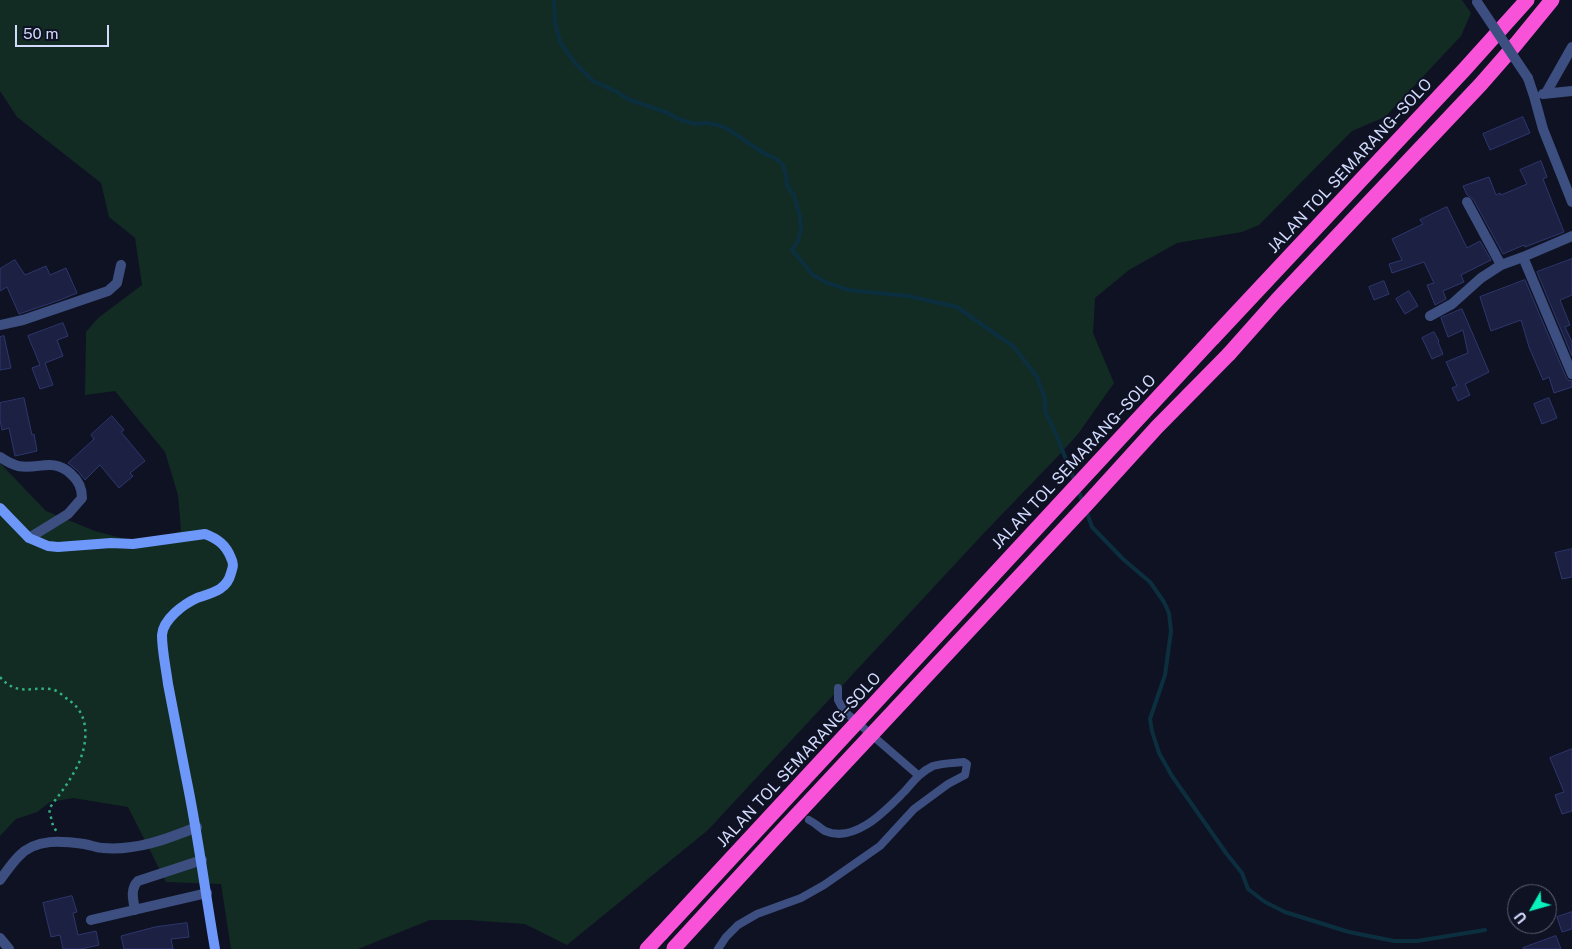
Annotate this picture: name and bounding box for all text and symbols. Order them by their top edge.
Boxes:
scale bar [18,15,111,47]
text: 50 m [23,25,58,42]
street label: JALAN TOL SEMARANG–SOLO [1264,75,1436,257]
street label: JALAN TOL SEMARANG–SOLO [988,371,1160,553]
street label: JALAN TOL SEMARANG–SOLO [713,669,885,851]
north arrow [1507,884,1557,934]
text: U [1512,909,1530,927]

